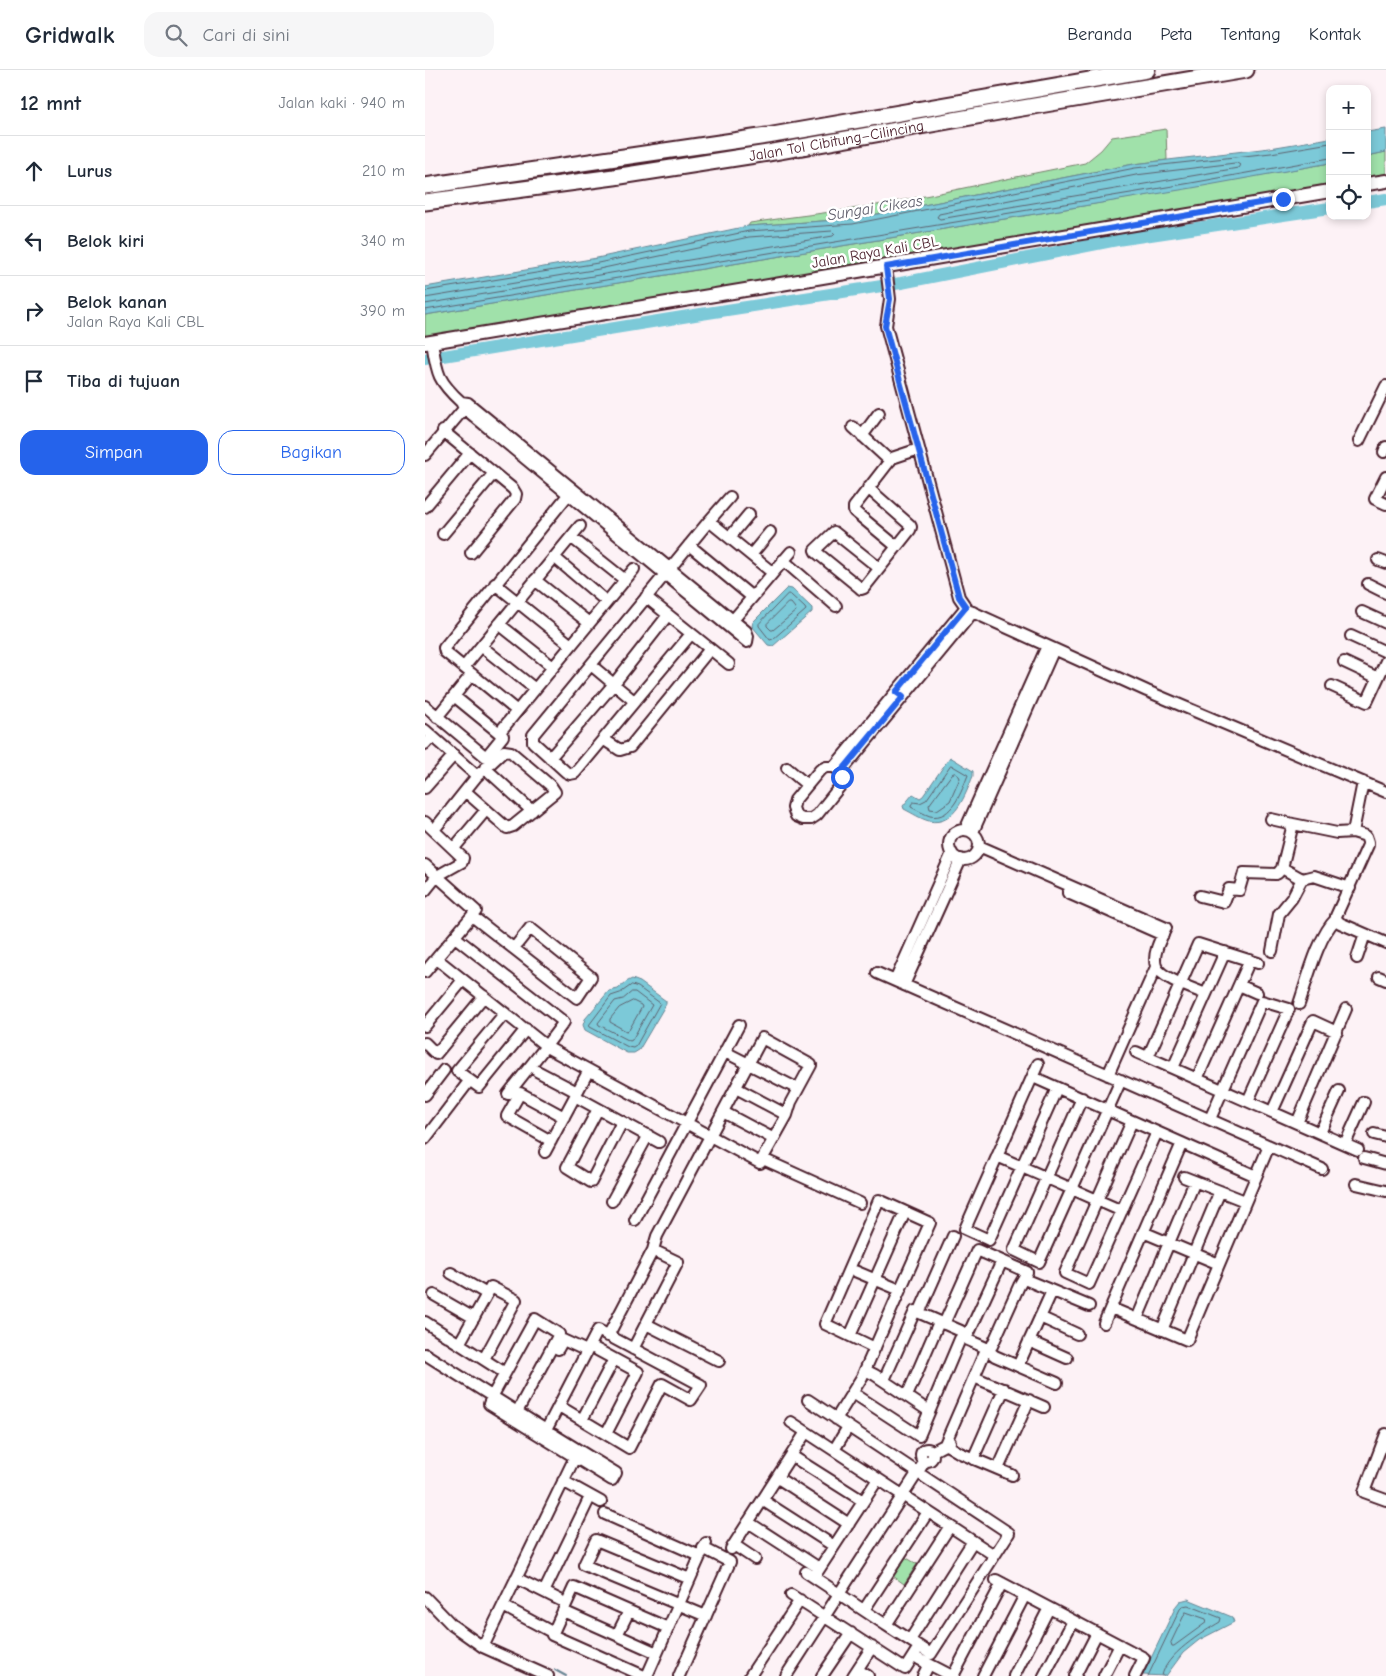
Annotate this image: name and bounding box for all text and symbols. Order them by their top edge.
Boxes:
search box [144,12,494,57]
text: Gridwalk [25,21,114,49]
icon: search [162,21,190,49]
text: Cari di sini [202,24,290,46]
text: Beranda [1067,24,1132,45]
text: Peta [1160,24,1192,45]
text: Tentang [1220,24,1281,45]
text: Kontak [1309,24,1361,45]
map controls [1326,85,1371,220]
button: + [1326,85,1371,130]
text: 12 mnt [20,91,81,115]
text: Jalan kaki · 940 m [278,94,405,112]
street label: Jalan Tol Cibitung–Cilincing [748,116,925,165]
button: − [1326,130,1371,175]
icon: ahead [20,157,48,185]
text: Lurus [67,160,112,182]
text: 210 m [362,162,405,180]
button: locate [1326,175,1371,220]
route end [1272,188,1295,211]
water label: Sungai Cikeas [826,192,924,224]
icon: left [20,227,48,255]
text: Belok kiri [67,230,144,252]
text: 340 m [361,232,405,250]
street label: Jalan Raya Kali CBL [810,232,940,272]
text: Belok kanan [67,291,167,313]
icon: right [20,297,48,325]
text: 390 m [360,302,405,320]
text: Jalan Raya Kali CBL [67,313,204,331]
icon: arrive [20,367,48,395]
text: Tiba di tujuan [67,370,180,392]
button: Simpan [20,430,208,475]
button: Bagikan [218,430,405,475]
route start [831,766,854,789]

